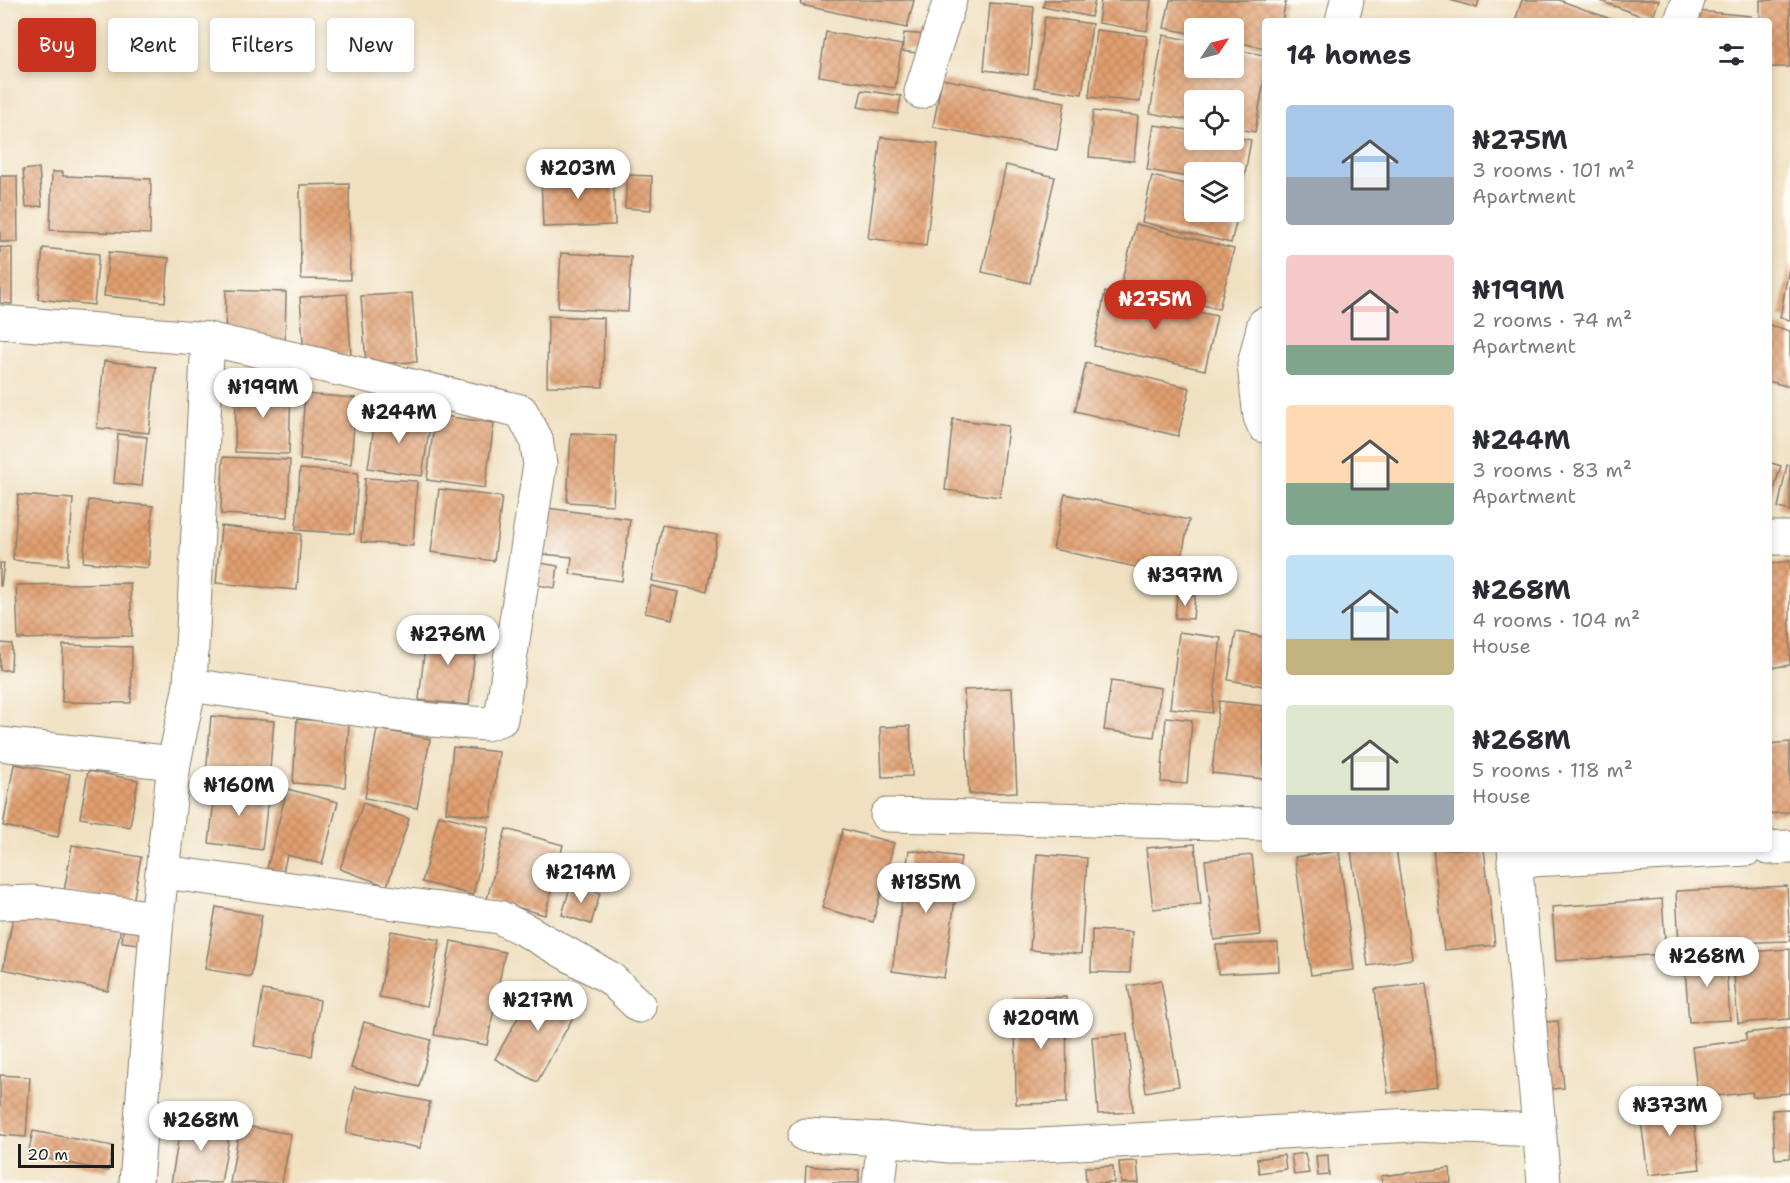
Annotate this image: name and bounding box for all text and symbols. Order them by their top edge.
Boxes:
chip: Buy [18,18,96,72]
chip: Rent [108,18,198,72]
chip: Filters [210,18,315,72]
chip: New [327,18,414,72]
north arrow [1184,18,1244,78]
map controls [1184,18,1244,222]
text: 14 homes [1286,37,1412,72]
icon: filters [1715,38,1748,71]
button: locate [1184,90,1244,150]
text: ₦275M [1472,122,1568,157]
icon: home [1334,129,1406,201]
pin: ₦203M [536,149,620,200]
text: ₦203M [540,155,616,181]
text: 3 rooms · 101 m² [1472,157,1635,183]
button: layers [1184,162,1244,222]
text: Apartment [1472,183,1576,209]
text: ₦199M [1472,272,1564,307]
icon: home [1334,279,1406,351]
pin: ₦275M [1113,280,1197,331]
text: ₦275M [1118,286,1192,312]
text: 2 rooms · 74 m² [1472,307,1632,333]
text: Apartment [1472,333,1576,359]
pin: ₦199M [221,368,305,419]
text: ₦199M [227,374,299,400]
pin: ₦244M [357,393,441,444]
text: ₦244M [361,399,437,425]
text: ₦244M [1472,422,1570,457]
icon: home [1334,429,1406,501]
text: 3 rooms · 83 m² [1472,457,1632,483]
text: Apartment [1472,483,1576,509]
pin: ₦397M [1143,556,1227,607]
text: ₦397M [1147,562,1223,588]
text: ₦268M [1472,572,1571,607]
icon: home [1334,579,1406,651]
text: 4 rooms · 104 m² [1472,607,1640,633]
pin: ₦276M [406,615,490,666]
text: ₦276M [410,621,486,647]
text: House [1472,633,1531,659]
text: ₦268M [1472,722,1571,757]
icon: home [1334,729,1406,801]
text: 5 rooms · 118 m² [1472,757,1633,783]
pin: ₦160M [197,766,281,817]
text: ₦160M [203,772,275,798]
text: House [1472,783,1531,809]
pin: ₦214M [539,853,623,904]
text: ₦214M [546,859,616,885]
pin: ₦185M [884,863,968,914]
text: ₦185M [891,869,961,895]
pin: ₦268M [1665,937,1749,988]
text: ₦268M [1669,943,1745,969]
pin: ₦217M [496,981,580,1032]
text: ₦217M [503,987,573,1013]
pin: ₦209M [999,999,1083,1050]
text: ₦209M [1003,1005,1079,1031]
pin: ₦373M [1628,1086,1712,1137]
text: ₦373M [1633,1092,1707,1118]
pin: ₦268M [159,1101,243,1152]
text: ₦268M [163,1107,239,1133]
scale bar [18,1141,114,1168]
text: 20 m [27,1144,68,1165]

